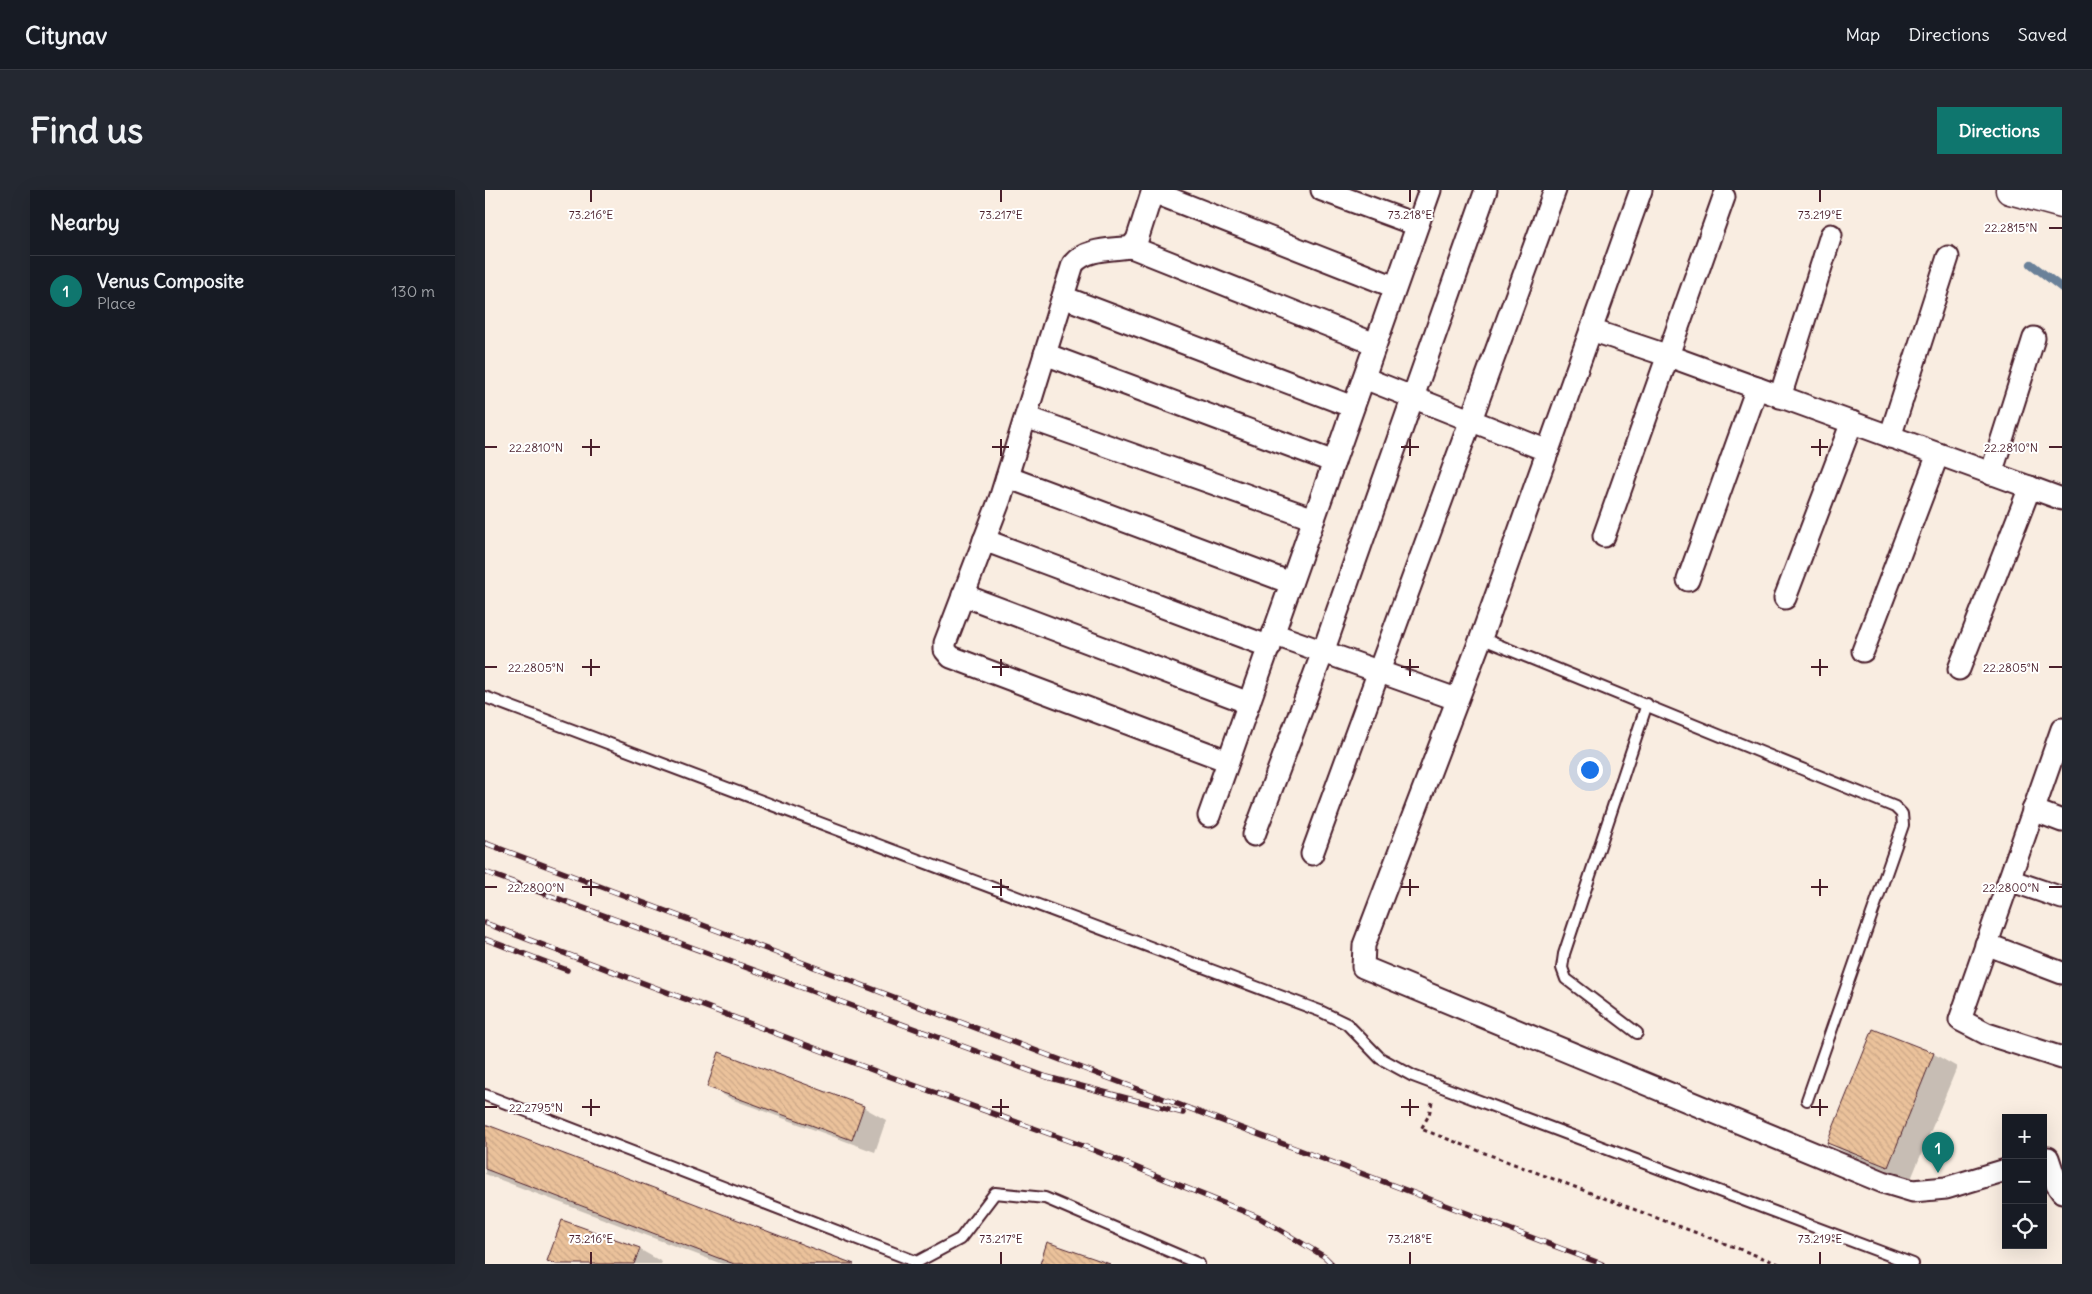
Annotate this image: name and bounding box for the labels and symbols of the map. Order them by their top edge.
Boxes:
text: 73.216°E [569,207,613,222]
text: 73.217°E [979,207,1023,222]
text: 73.218°E [1388,207,1432,222]
text: 73.219°E [1798,207,1842,222]
text: 22.2815°N [1984,220,2038,235]
text: 22.2810°N [509,440,563,455]
text: 22.2810°N [1984,440,2038,455]
text: 22.2805°N [508,660,564,675]
text: 22.2805°N [1983,660,2039,675]
your location [1577,757,1603,783]
text: 22.2800°N [507,880,565,895]
text: 22.2800°N [1982,880,2040,895]
text: 22.2795°N [509,1100,563,1115]
pin: 1 [1922,1132,1954,1173]
text: 73.216°E [569,1231,613,1246]
text: 73.217°E [979,1231,1023,1246]
text: 73.218°E [1388,1231,1432,1246]
text: 73.219°E [1798,1231,1842,1246]

